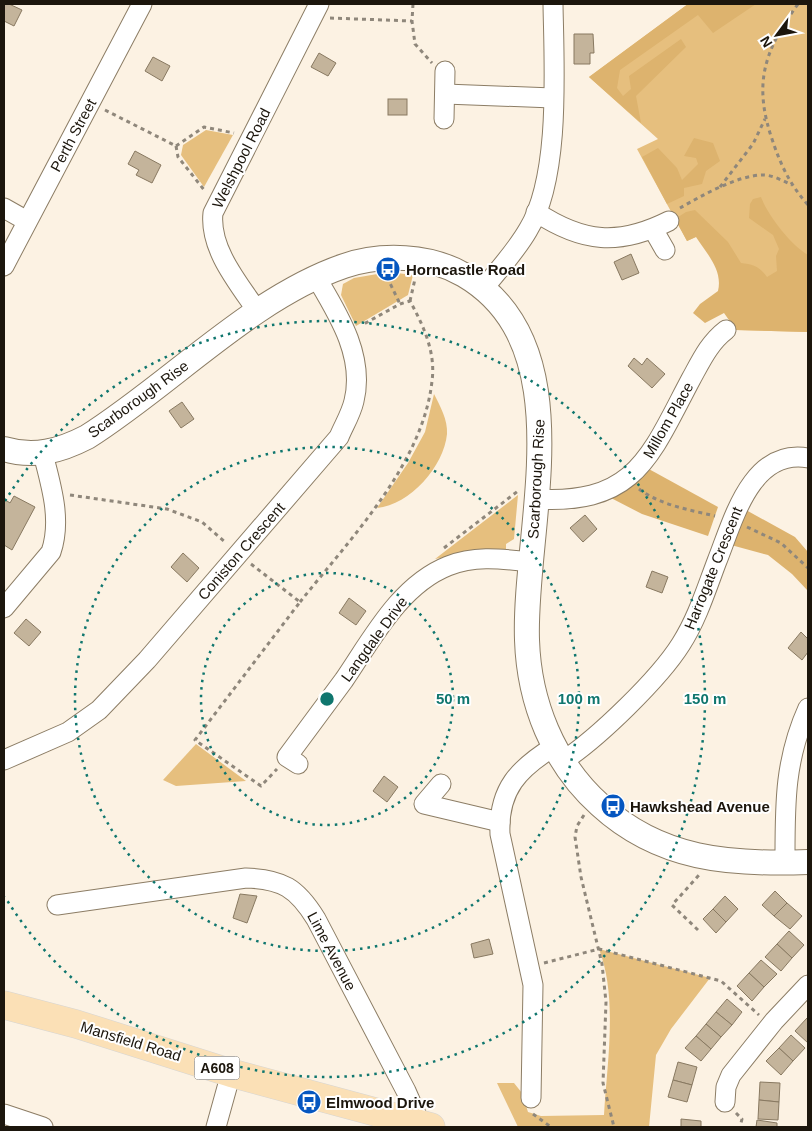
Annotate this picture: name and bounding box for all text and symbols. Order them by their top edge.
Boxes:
north arrow [752,10,802,60]
text: N [757,33,775,50]
street label: Perth Street [47,95,100,174]
street label: Welshpool Road [209,105,273,211]
bus stop icon: Horncastle Road [375,256,401,282]
place label: Horncastle Road [406,261,525,278]
street label: Scarborough Rise [84,357,192,441]
street label: Millom Place [639,379,697,461]
street label: Scarborough Rise [524,419,548,539]
street label: Coniston Crescent [194,498,288,603]
street label: Harrogate Crescent [681,503,746,632]
street label: Langdale Drive [337,593,411,685]
centre of rings [318,690,336,708]
text: 50 m [436,690,470,707]
text: 100 m [558,690,600,707]
text: 150 m [684,690,726,707]
bus stop icon: Hawkshead Avenue [600,793,626,819]
place label: Hawkshead Avenue [630,798,770,815]
street label: Lime Avenue [304,909,360,993]
street label: Mansfield Road [79,1018,183,1064]
road number: A608 [194,1056,240,1080]
bus stop icon: Elmwood Drive [296,1089,322,1115]
place label: Elmwood Drive [326,1094,434,1111]

